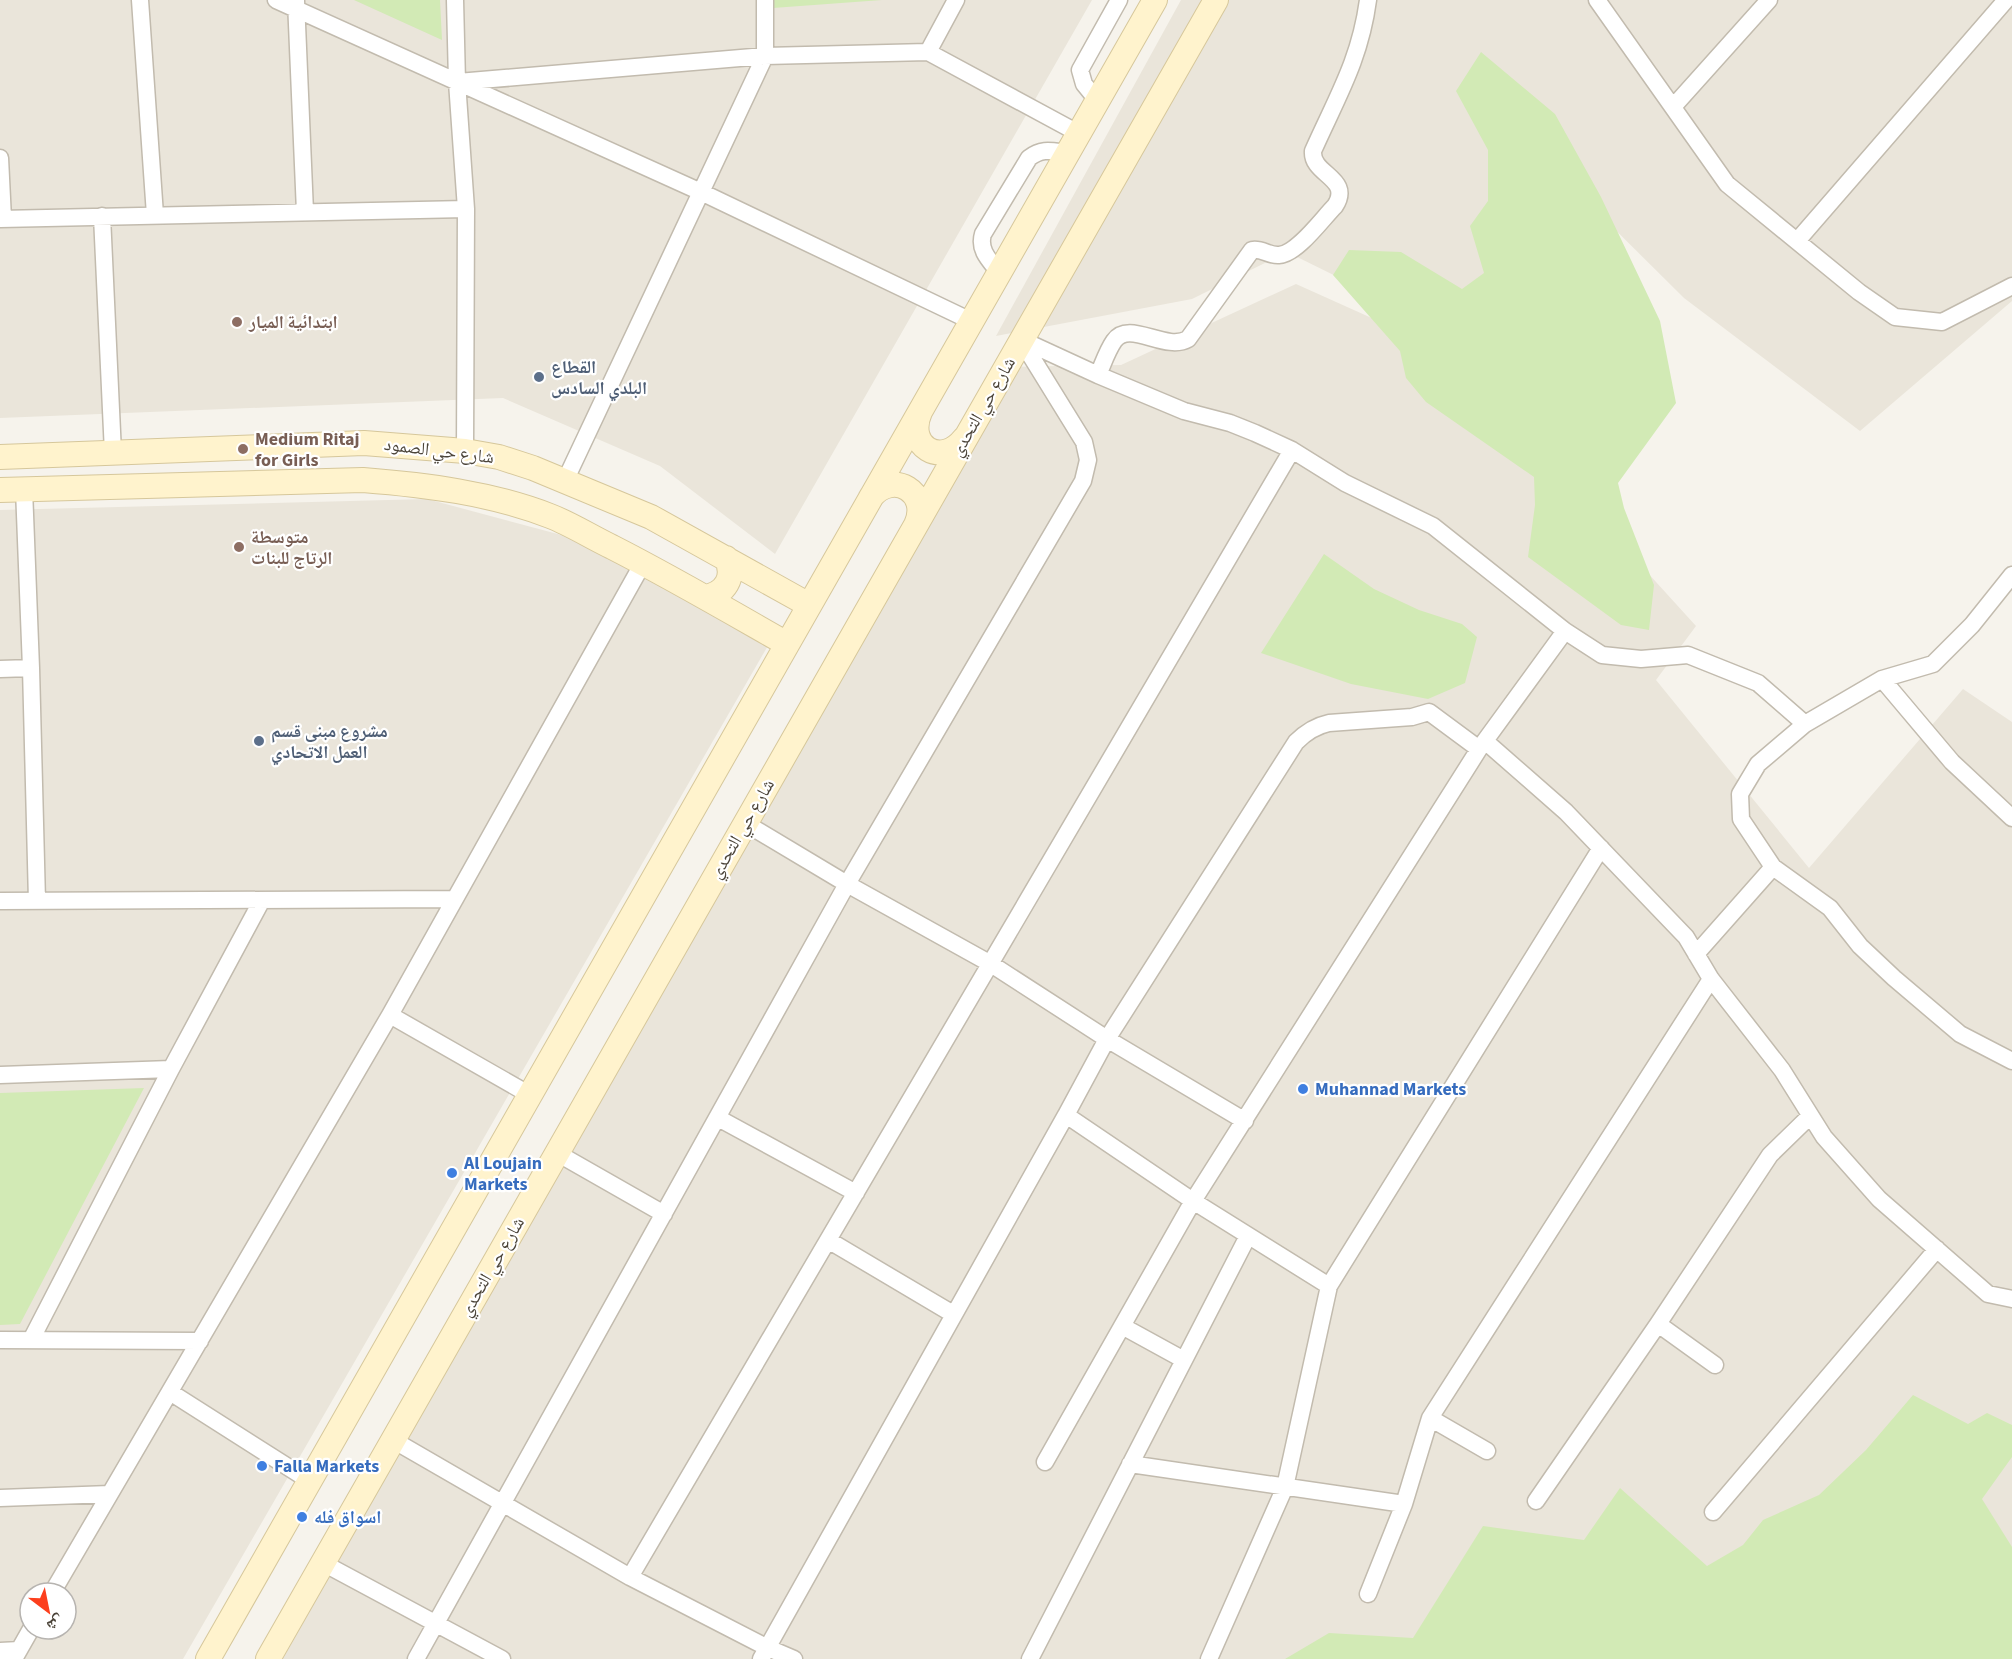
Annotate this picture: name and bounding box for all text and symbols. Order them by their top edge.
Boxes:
place label: ابتدائية الميار [248,310,338,335]
marker: ابتدائية الميار [230,315,244,329]
street label: شارع حي التحدي [944,352,1023,462]
place label: القطاع البلدي السادس [551,355,647,402]
marker: القطاع البلدي السادس [532,370,546,384]
place label: Medium Ritaj for Girls [255,427,360,473]
street label: شارع حي الصمود [382,432,495,472]
marker: Medium Ritaj for Girls [236,442,250,456]
place label: متوسطة الرتاج للبنات [251,525,332,571]
marker: متوسطة الرتاج للبنات [232,540,246,554]
place label: مشروع مبنى قسم العمل الاتحادي [271,719,388,766]
marker: مشروع مبنى قسم العمل الاتحادي [252,734,266,748]
street label: شارع حي التحدي [703,774,782,884]
place label: Muhannad Markets [1315,1077,1466,1102]
marker: Muhannad Markets [1296,1082,1310,1096]
place label: Al Loujain Markets [463,1151,542,1197]
marker: Al Loujain Markets [445,1166,459,1180]
street label: شارع حي التحدي [453,1212,532,1322]
place label: Falla Markets [274,1454,379,1479]
marker: Falla Markets [255,1459,269,1473]
place label: اسواق فله [314,1505,381,1530]
marker: اسواق فله [295,1510,309,1524]
north arrow [18,1581,78,1641]
text: ش [42,1609,68,1637]

